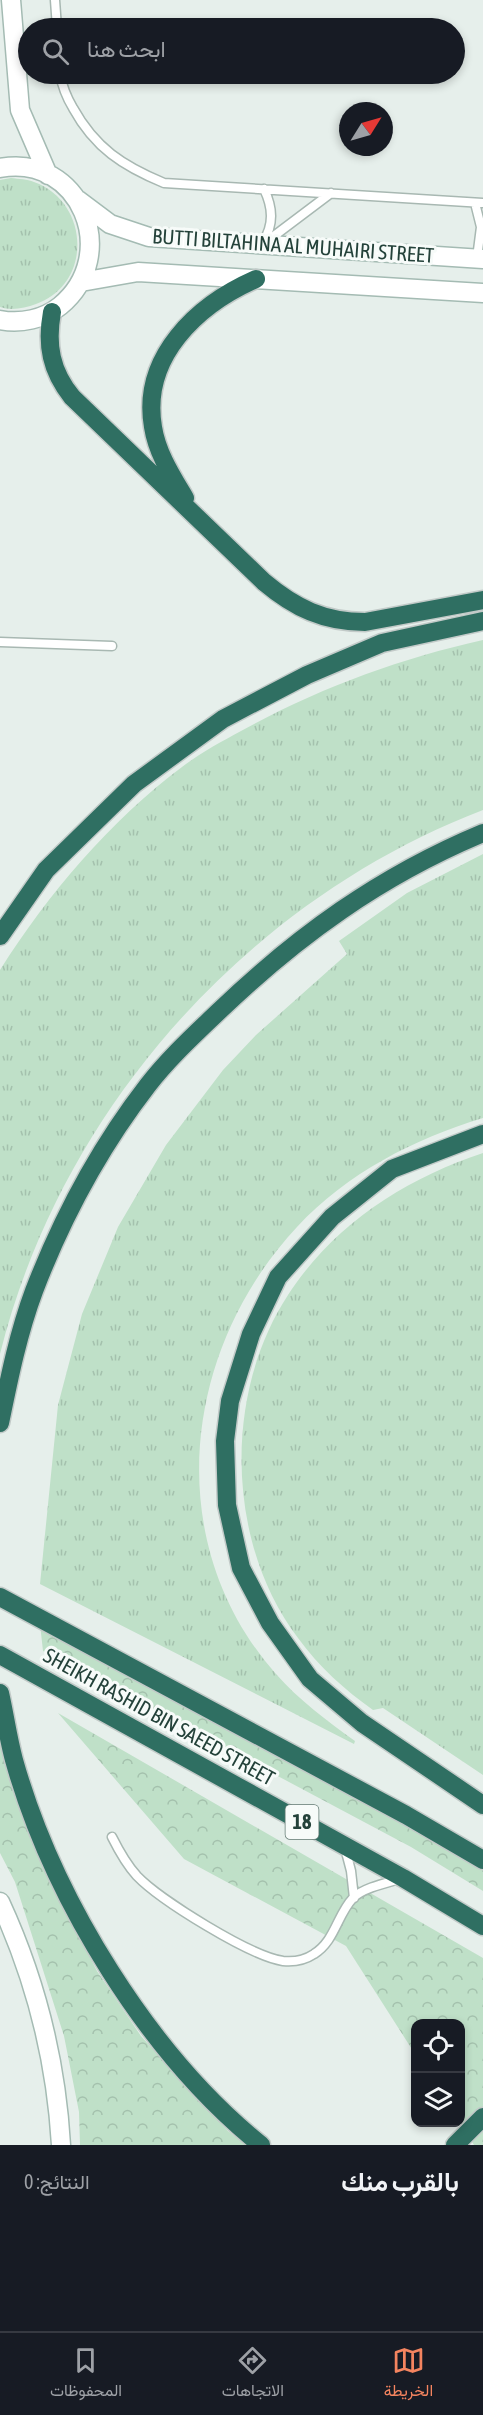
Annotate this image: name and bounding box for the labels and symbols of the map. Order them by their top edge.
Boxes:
north arrow [339,102,393,156]
street label: BUTTI BILTAHINA AL MUHAIRI STREET [151,223,435,267]
street label: SHEIKH RASHID BIN SAEED STREET [40,1643,279,1790]
road number: 18 [286,1805,318,1839]

